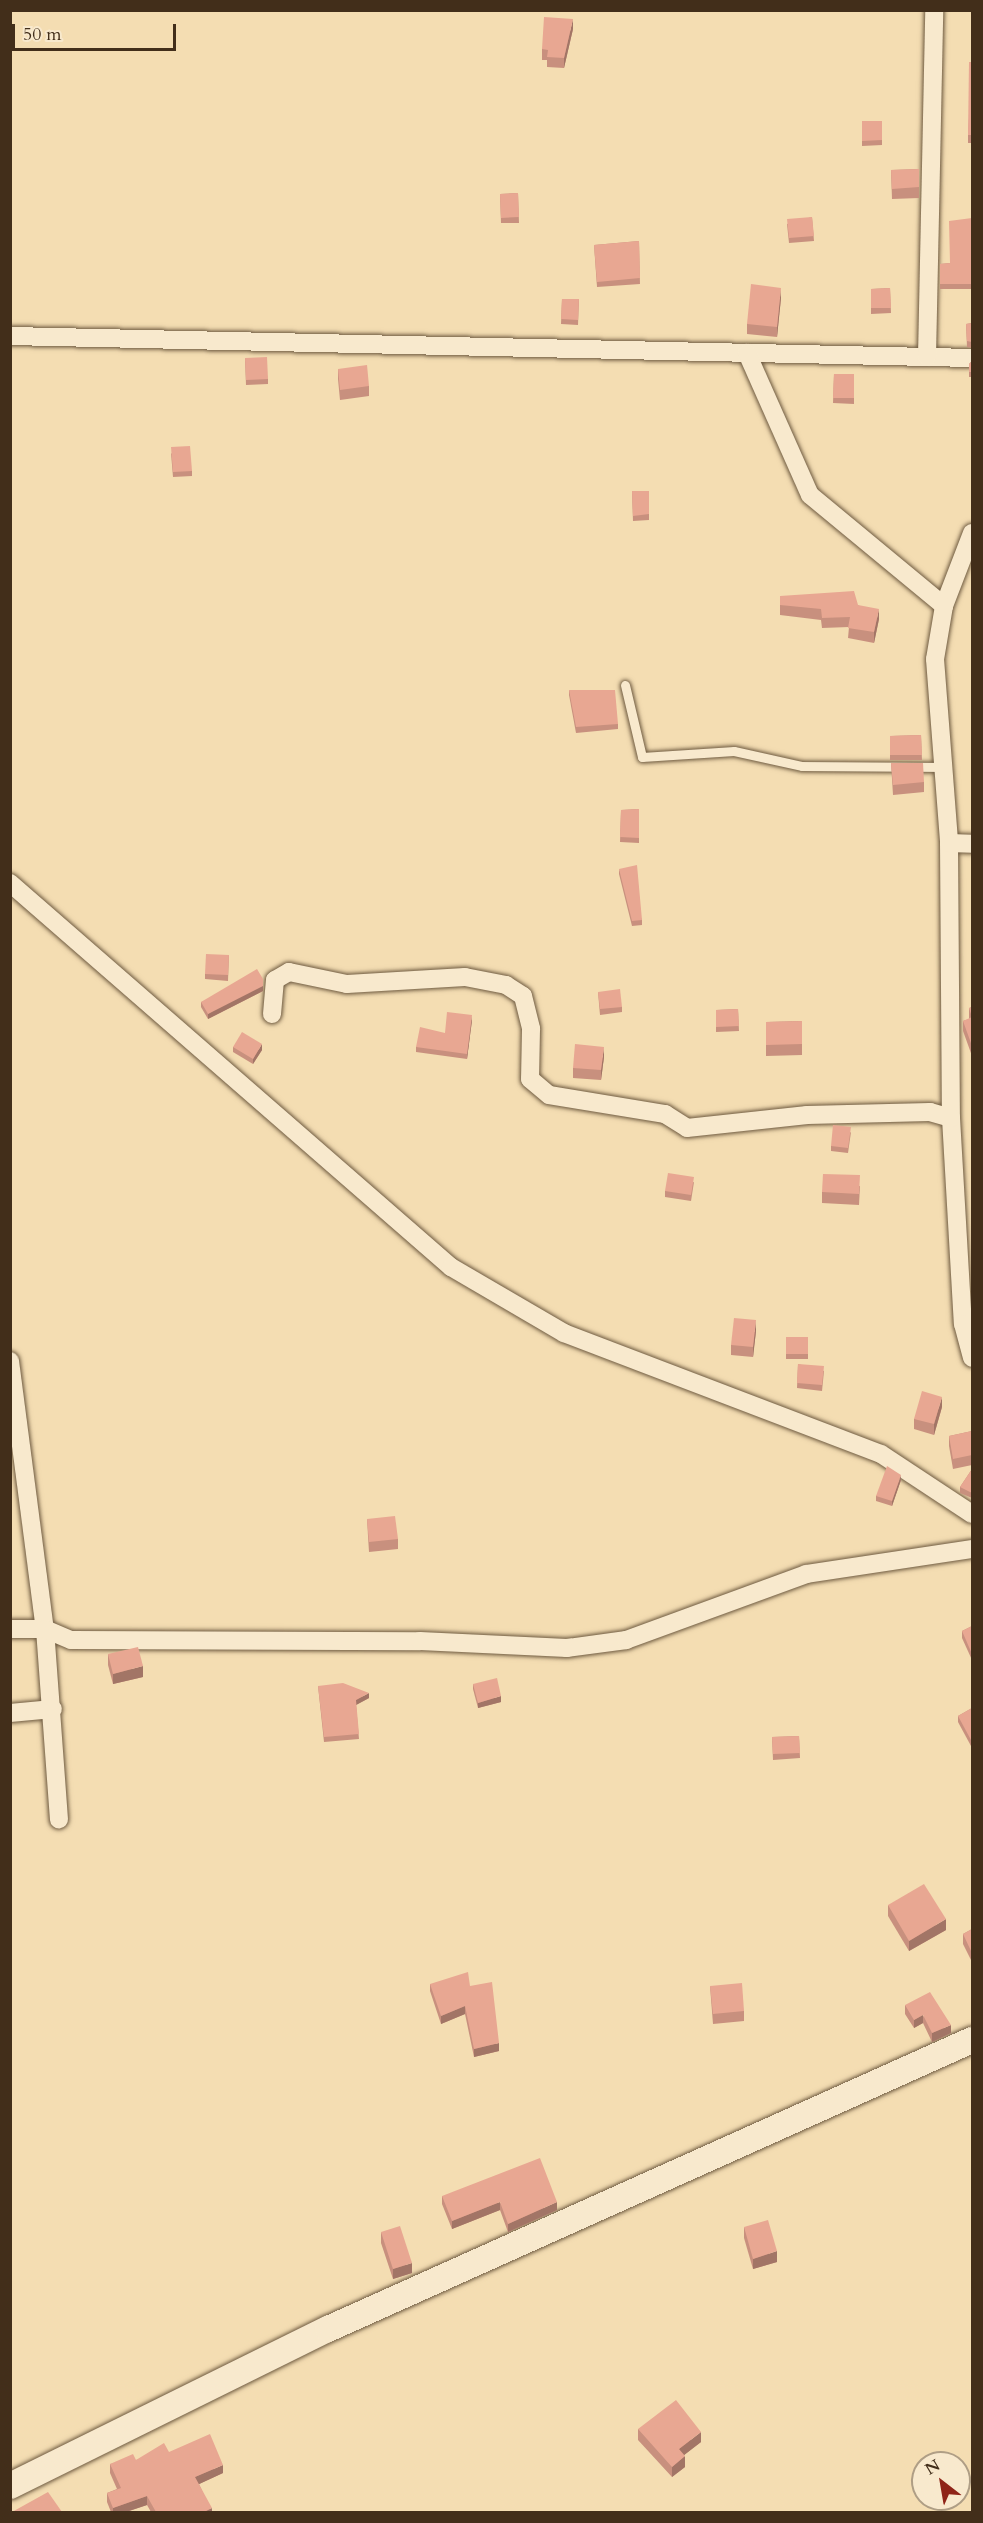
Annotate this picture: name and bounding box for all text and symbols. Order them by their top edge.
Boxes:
scale bar [15,12,178,50]
text: 50 m [23,22,62,47]
north arrow [911,2451,971,2511]
text: N [921,2454,944,2480]

